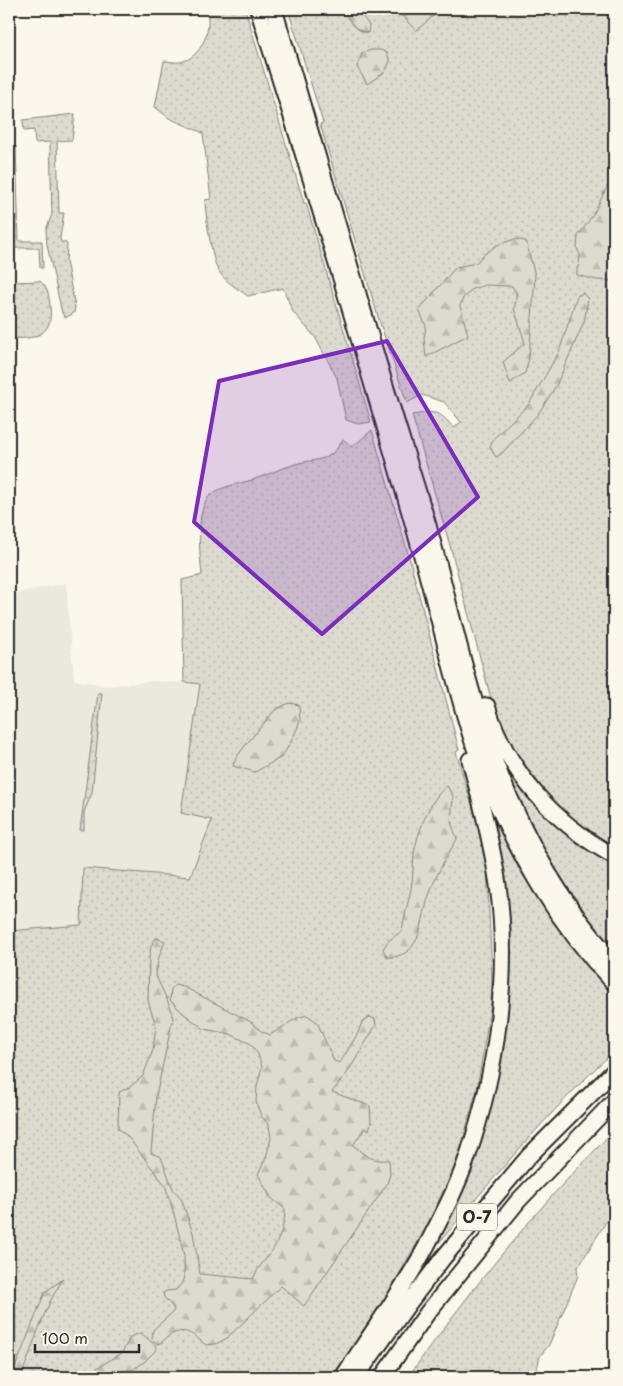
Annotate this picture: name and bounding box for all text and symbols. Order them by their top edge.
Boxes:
road number: O-7 [457,1204,497,1230]
scale bar [35,1321,139,1353]
text: 100 m [42,1326,88,1349]

